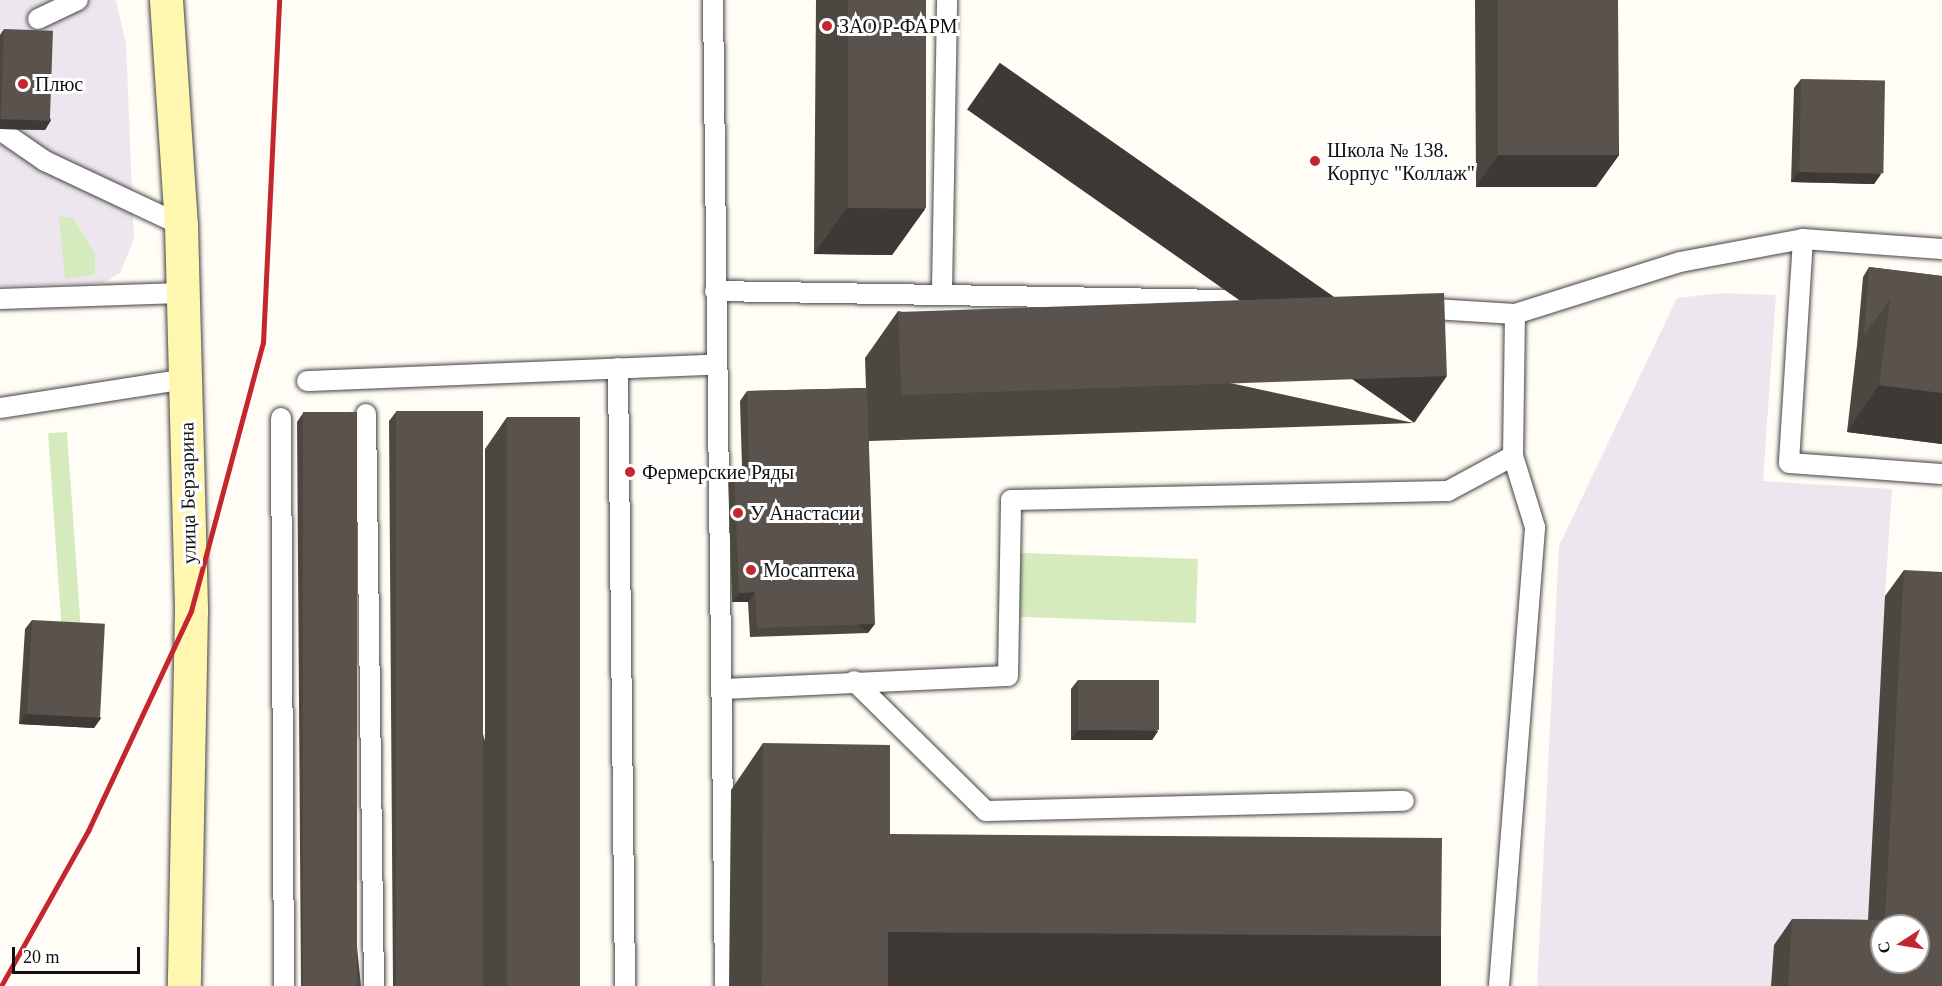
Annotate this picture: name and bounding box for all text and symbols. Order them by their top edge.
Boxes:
place label: ЗАО Р-ФАРМ [839,14,958,38]
marker: ЗАО Р-ФАРМ [820,19,834,33]
place label: Плюс [35,72,83,96]
marker: Плюс [16,77,30,91]
place label: Школа № 138. Корпус "Коллаж" [1327,138,1475,185]
marker: Школа № 138. Корпус "Коллаж" [1308,154,1322,168]
street label: улица Берзарина [175,422,201,564]
place label: Фермерские Ряды [642,460,794,484]
marker: Фермерские Ряды [623,465,637,479]
place label: У Анастасии [750,501,860,525]
marker: У Анастасии [731,506,745,520]
place label: Мосаптека [763,558,855,582]
marker: Мосаптека [744,563,758,577]
north arrow [1870,914,1930,974]
scale bar [15,935,142,973]
text: С [1874,940,1893,955]
text: 20 m [23,947,60,967]

